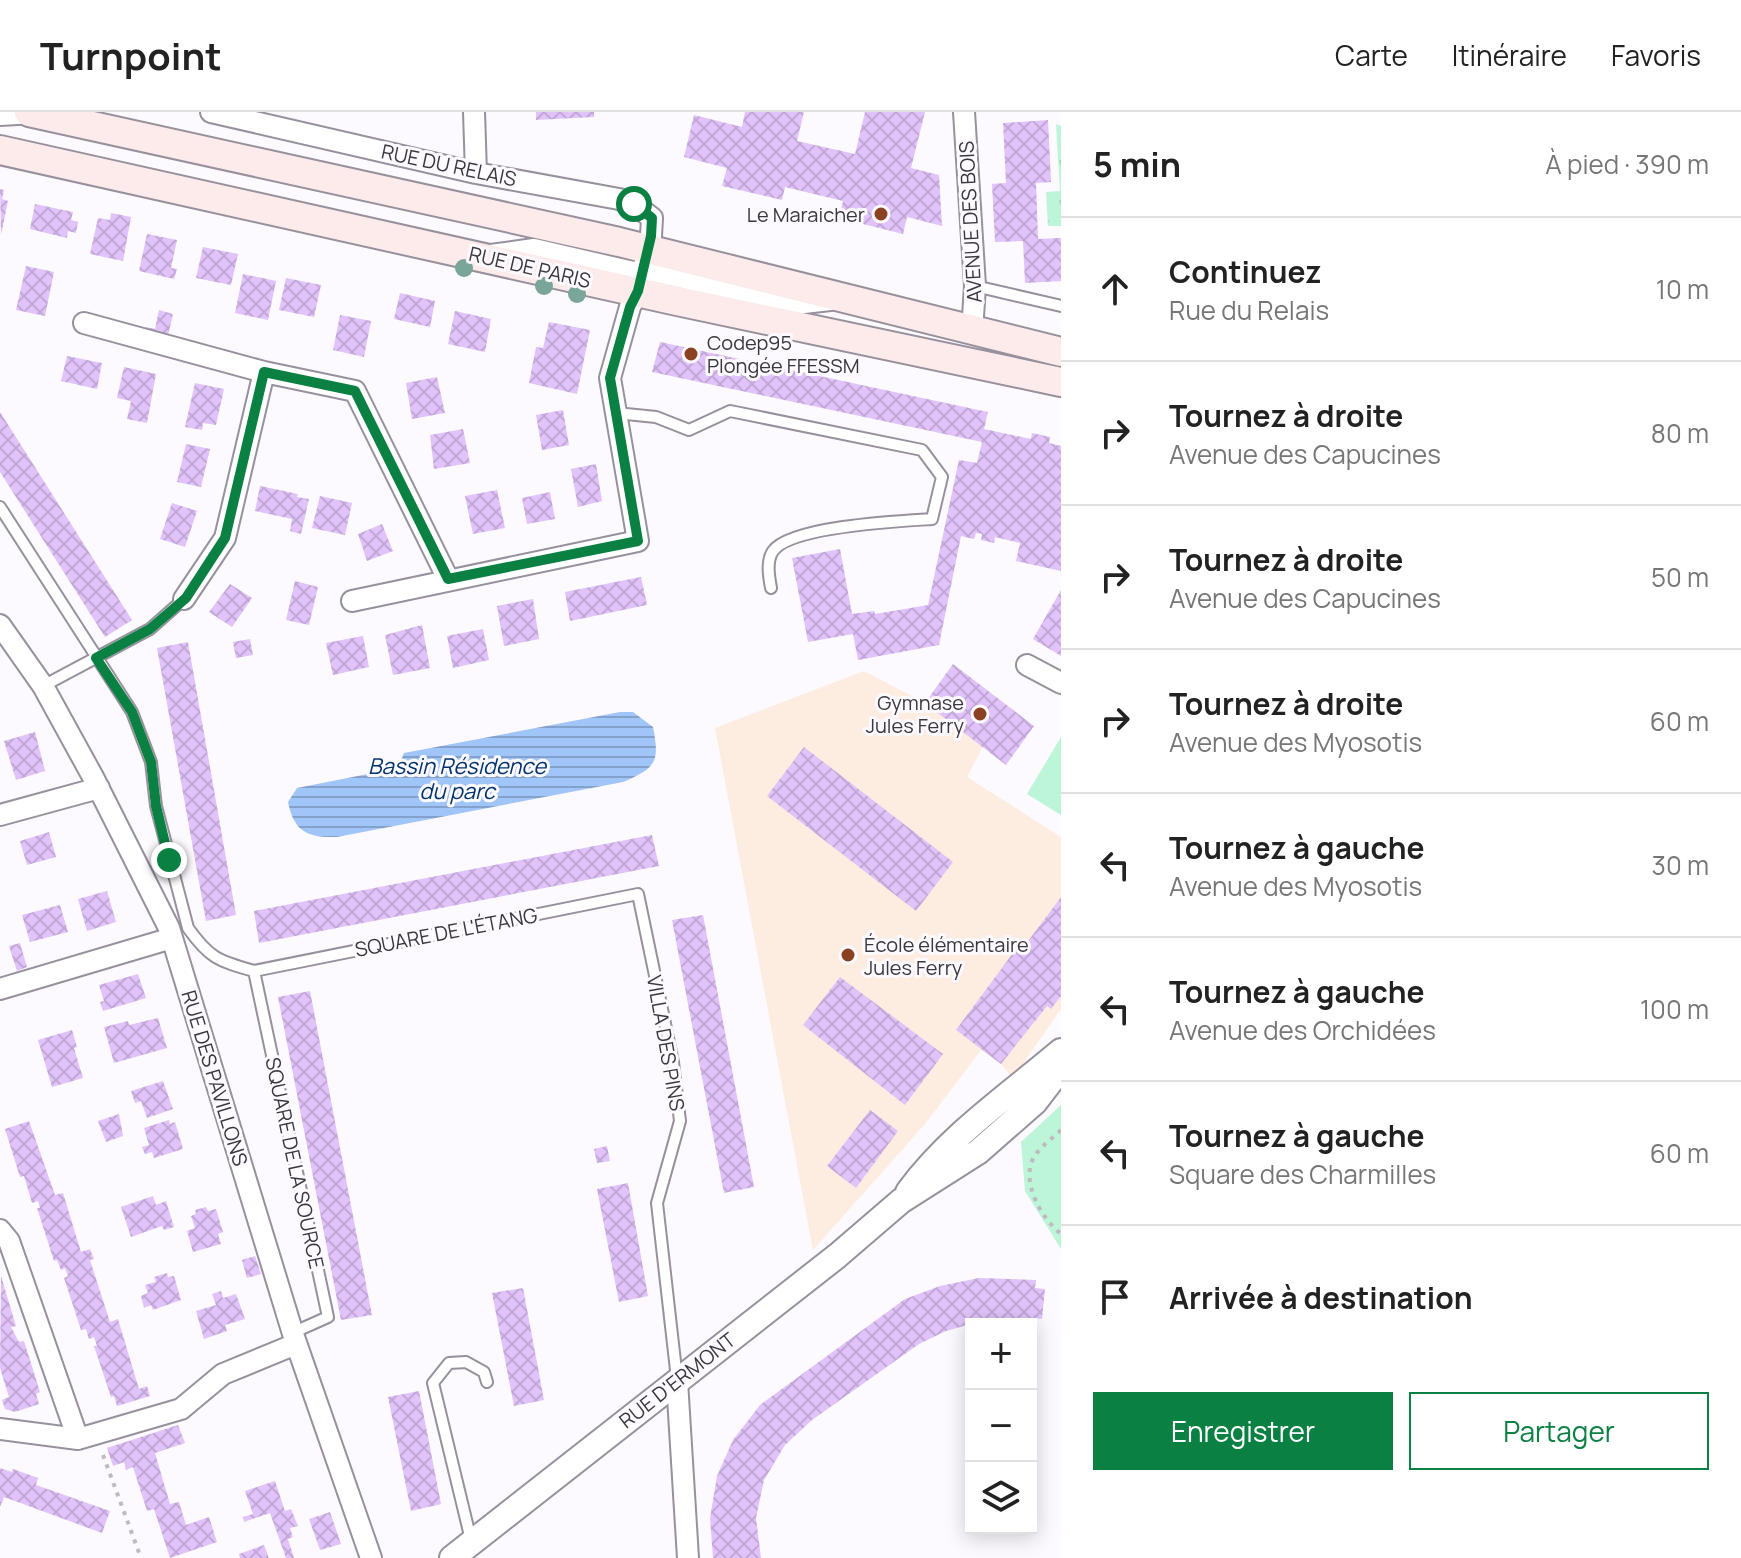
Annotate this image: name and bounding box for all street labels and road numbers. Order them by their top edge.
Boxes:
street label: RUE DU RELAIS [379,138,519,192]
street label: AVENUE DES BOIS [952,140,988,304]
street label: RUE DE PARIS [466,240,594,294]
street label: SQUARE DE L'ÉTANG [353,901,539,963]
street label: VILLA DES PINS [641,973,691,1113]
street label: RUE DES PAVILLONS [175,987,255,1169]
street label: SQUARE DE LA SOURCE [259,1055,331,1271]
street label: RUE D'ERMONT [613,1326,741,1434]

